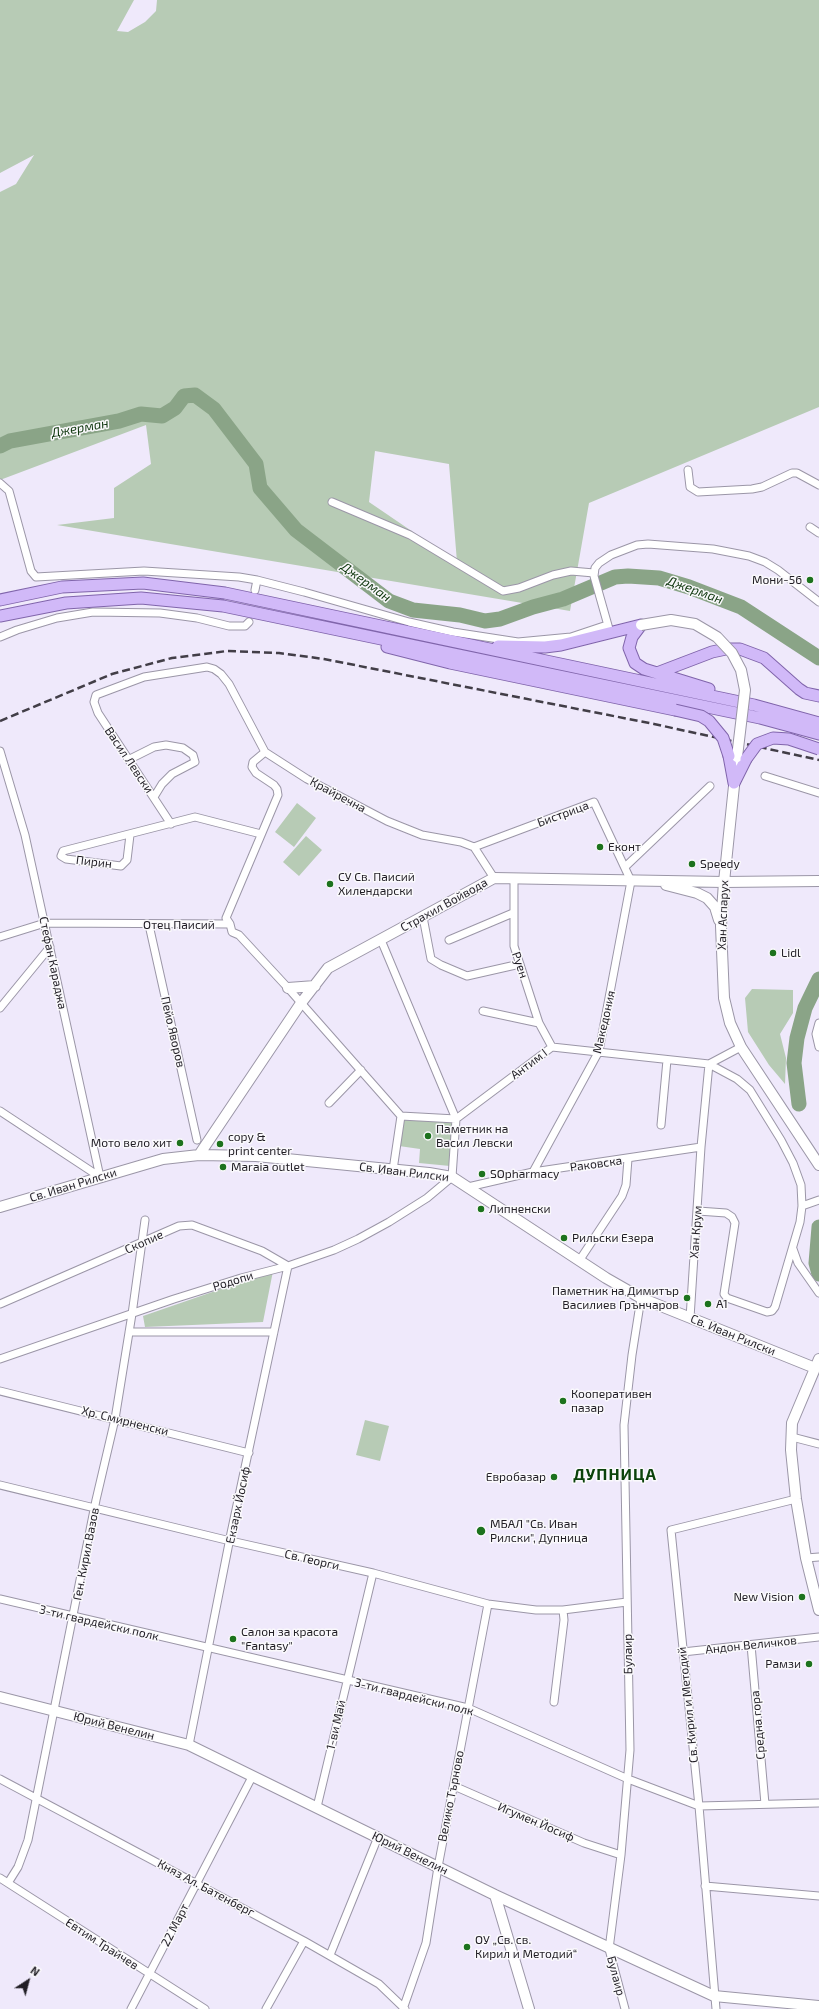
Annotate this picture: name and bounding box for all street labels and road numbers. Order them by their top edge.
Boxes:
street label: Васил Левски [102,724,156,796]
street label: Крайречна [308,774,368,816]
street label: Бистрица [535,798,591,830]
street label: Пирин [75,853,113,871]
street label: Страхил Войвода [398,875,490,935]
street label: Хан Аспарух [715,880,731,950]
street label: Стефан Караджа [36,915,70,1011]
street label: Отец Паисий [143,918,215,932]
street label: Руен [509,950,531,980]
street label: Македония [590,989,618,1055]
street label: Пейо Яворов [158,995,188,1069]
street label: Антим I [508,1046,550,1082]
street label: Раковска [569,1153,623,1175]
street label: Св. Иван Рилски [358,1159,450,1185]
street label: Св. Иван Рилски [28,1165,118,1205]
street label: Хан Крум [687,1205,705,1259]
street label: Скопие [123,1227,165,1257]
street label: Родопи [211,1268,255,1294]
street label: Св. Иван Рилски [688,1311,778,1359]
street label: Хр. Смирненски [80,1403,170,1439]
street label: Екзарх Йосиф [223,1465,253,1545]
street label: Ген. Кирил Вазов [70,1506,102,1602]
street label: Св. Георги [283,1547,341,1573]
street label: 3-ти гвардейски полк [38,1602,160,1644]
street label: Андон Величков [705,1633,797,1657]
street label: Булаир [620,1634,636,1674]
street label: Св. Кирил и Методий [675,1646,701,1764]
street label: 3-ти гвардейски полк [353,1675,475,1719]
street label: Средна гора [748,1690,768,1760]
street label: 1-ви Май [323,1699,349,1751]
street label: Юрий Венелин [72,1709,156,1743]
street label: Велико Търново [435,1749,467,1843]
street label: Игумен Йосиф [495,1799,577,1845]
street label: Юрий Венелин [370,1828,450,1878]
street label: Княз Ал. Батенберг [155,1856,257,1920]
street label: 22 Март [158,1901,192,1949]
street label: Евтим Трайчев [63,1915,141,1973]
street label: Булаир [604,1955,628,1997]

